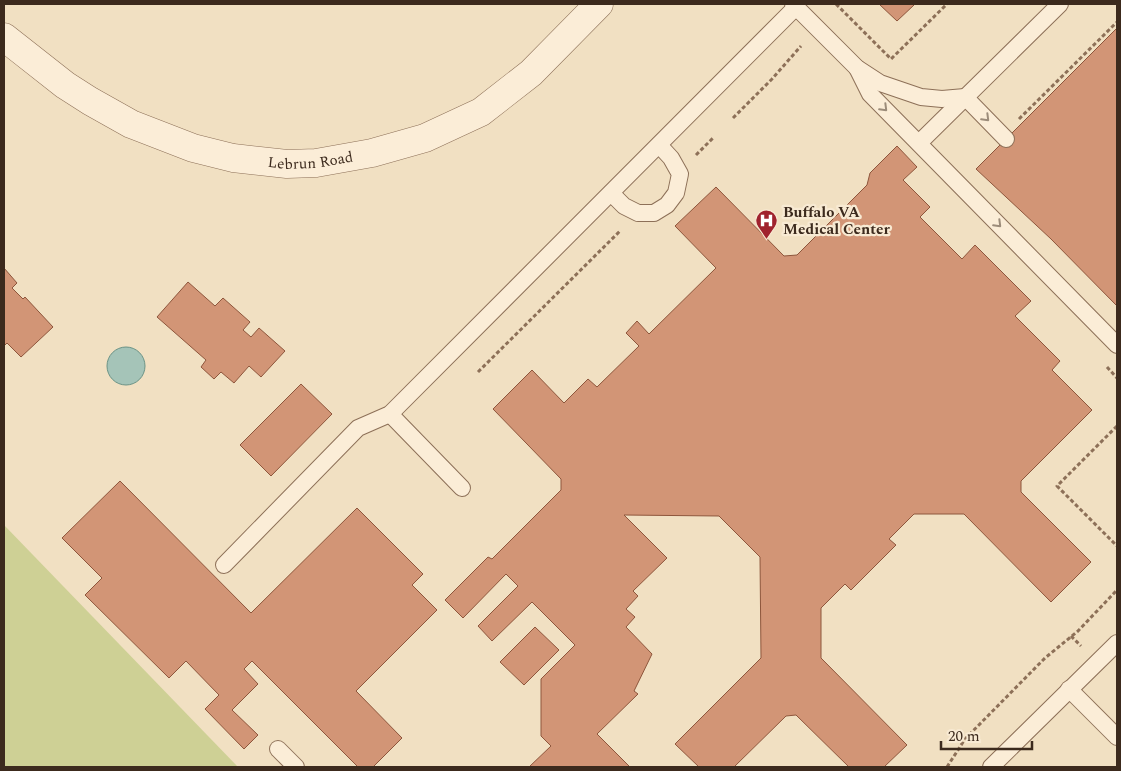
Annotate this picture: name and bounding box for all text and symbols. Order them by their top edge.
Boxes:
one-way arrow [878,102,887,111]
one-way arrow [980,112,989,121]
street label: Lebrun Road [267,145,355,176]
place label: Buffalo VA Medical Center [783,201,890,241]
hospital icon: Buffalo VA Medical Center [755,209,779,240]
one-way arrow [993,218,1002,227]
scale bar [941,718,1032,750]
text: 20 m [948,725,980,748]

